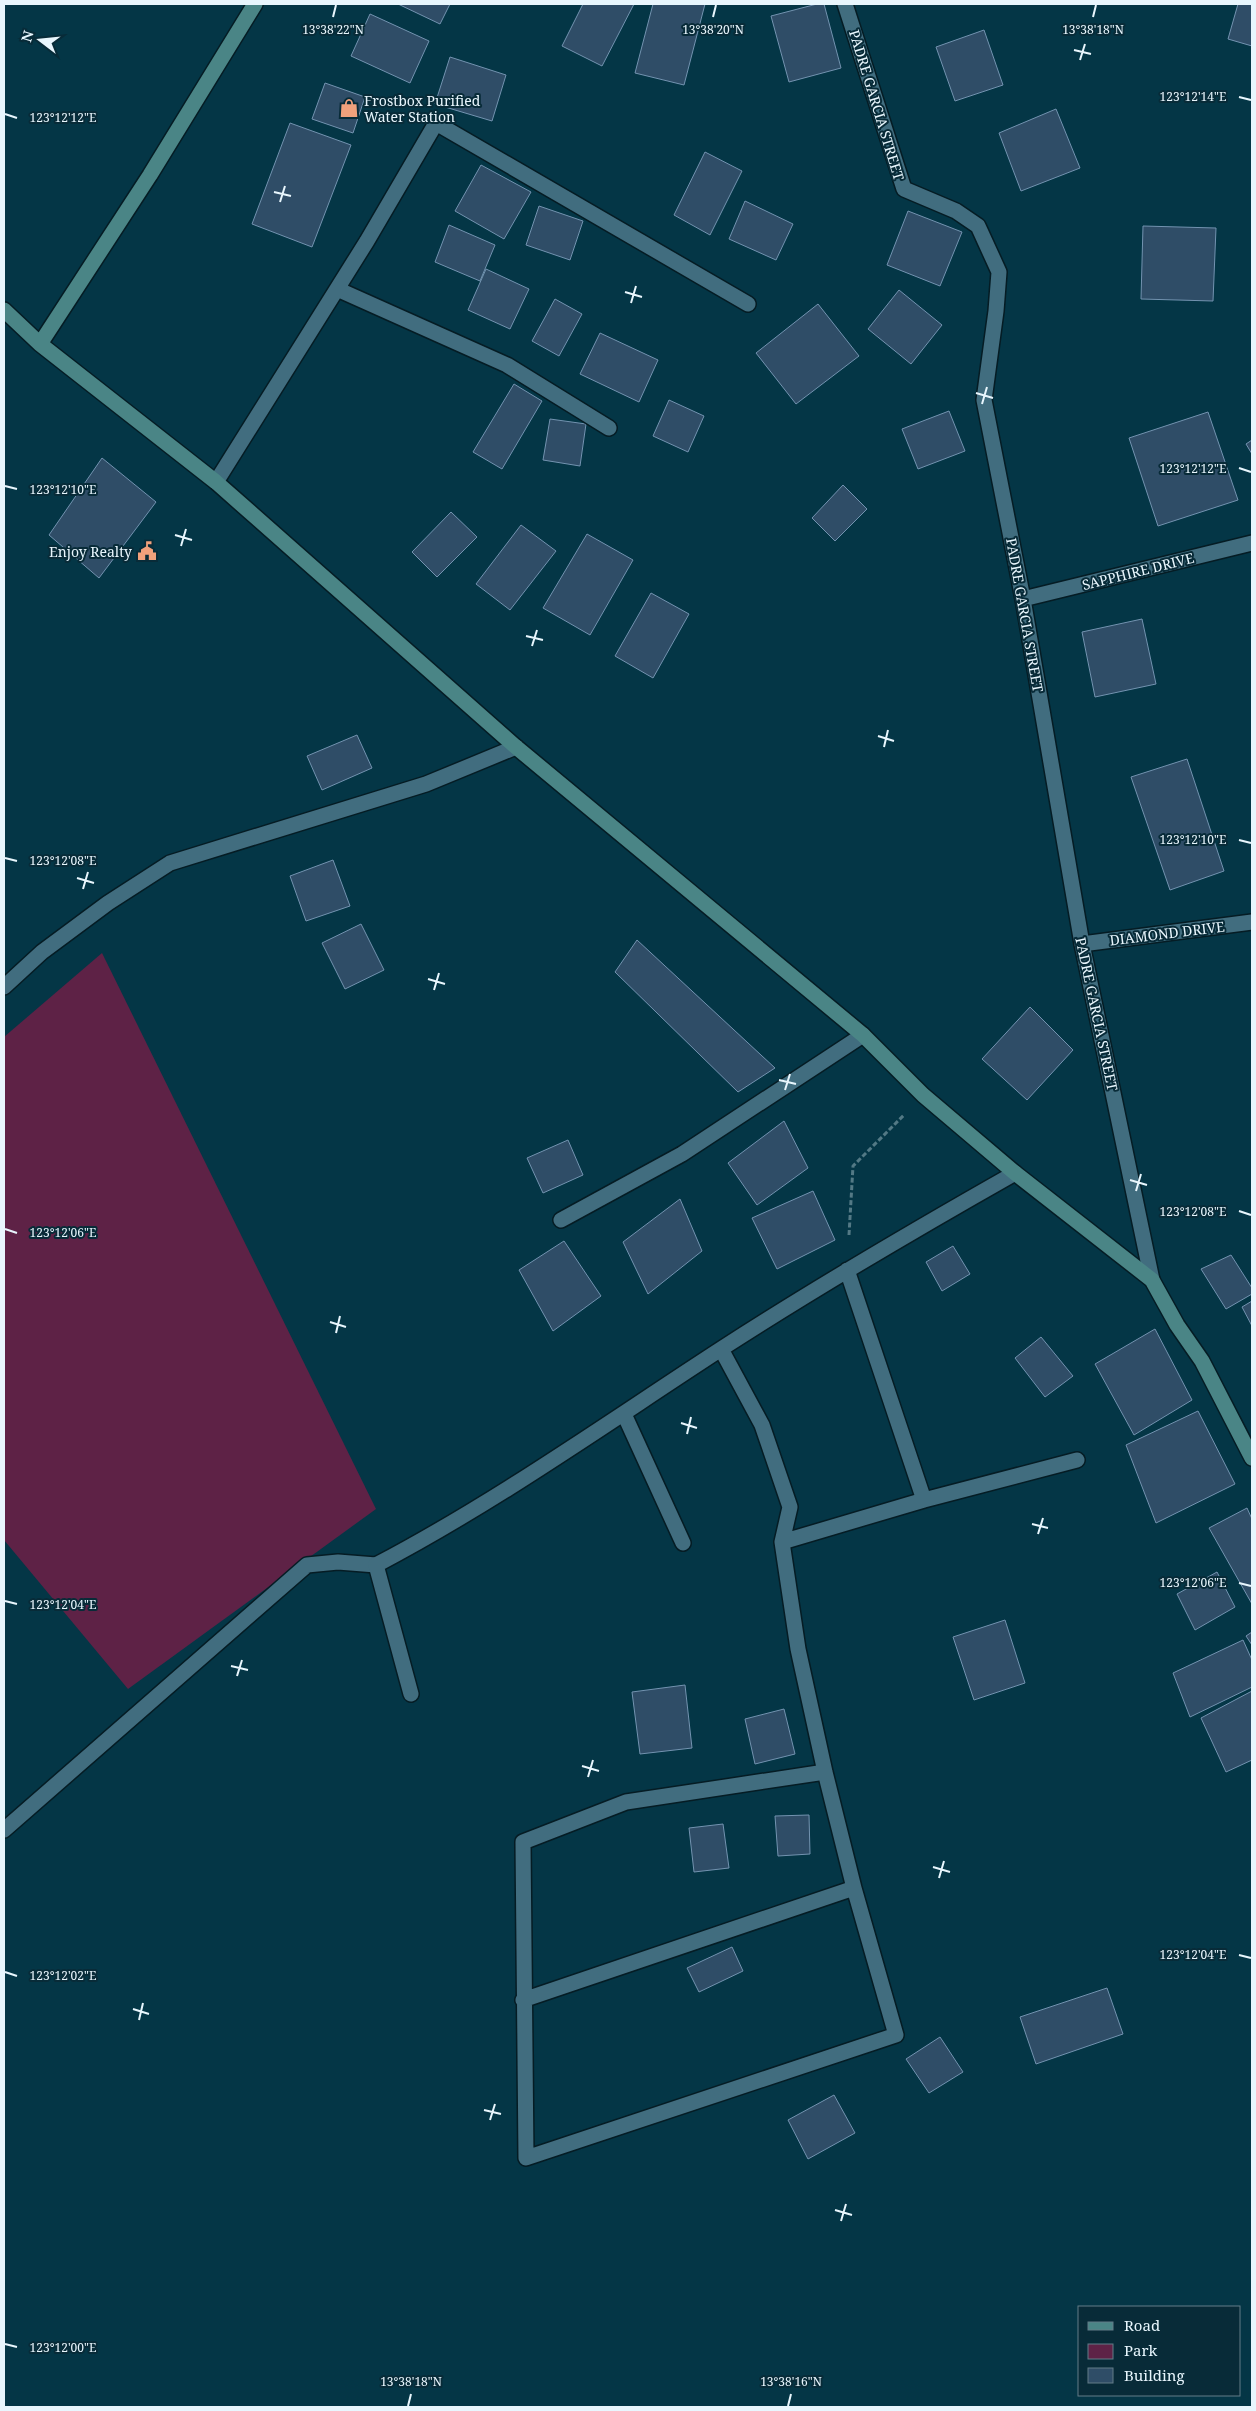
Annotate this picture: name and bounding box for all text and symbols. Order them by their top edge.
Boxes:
north arrow [15,15,65,65]
text: 13°38'22"N [302,21,364,38]
text: 13°38'20"N [682,21,744,38]
text: 13°38'18"N [1062,21,1124,38]
street label: PADRE GARCIA STREET [845,27,909,183]
text: N [16,28,38,44]
text: 123°12'14"E [1160,88,1226,105]
place label: Frostbox Purified Water Station [364,91,481,126]
shop icon: Frostbox Purified Water Station [338,97,360,119]
text: 123°12'12"E [30,109,96,126]
text: 123°12'12"E [1160,460,1226,477]
text: 123°12'10"E [30,481,96,498]
street label: PADRE GARCIA STREET [1002,536,1048,694]
public building icon: Enjoy Realty [136,540,158,562]
place label: Enjoy Realty [49,542,132,561]
street label: SAPPHIRE DRIVE [1080,548,1196,594]
text: 123°12'10"E [1160,831,1226,848]
text: 123°12'08"E [30,852,96,869]
street label: DIAMOND DRIVE [1108,916,1226,949]
street label: PADRE GARCIA STREET [1071,935,1123,1093]
text: 123°12'08"E [1160,1203,1226,1220]
text: 123°12'06"E [30,1224,96,1241]
text: 123°12'06"E [1160,1574,1226,1591]
text: 123°12'04"E [30,1596,96,1613]
text: 123°12'04"E [1160,1946,1226,1963]
text: 123°12'02"E [30,1967,96,1984]
legend [1078,2306,1241,2396]
text: Road [1124,2315,1160,2335]
text: 123°12'00"E [30,2339,96,2356]
text: Park [1124,2340,1158,2360]
text: Building [1124,2365,1185,2385]
text: 13°38'18"N [380,2373,442,2390]
text: 13°38'16"N [760,2373,822,2390]

